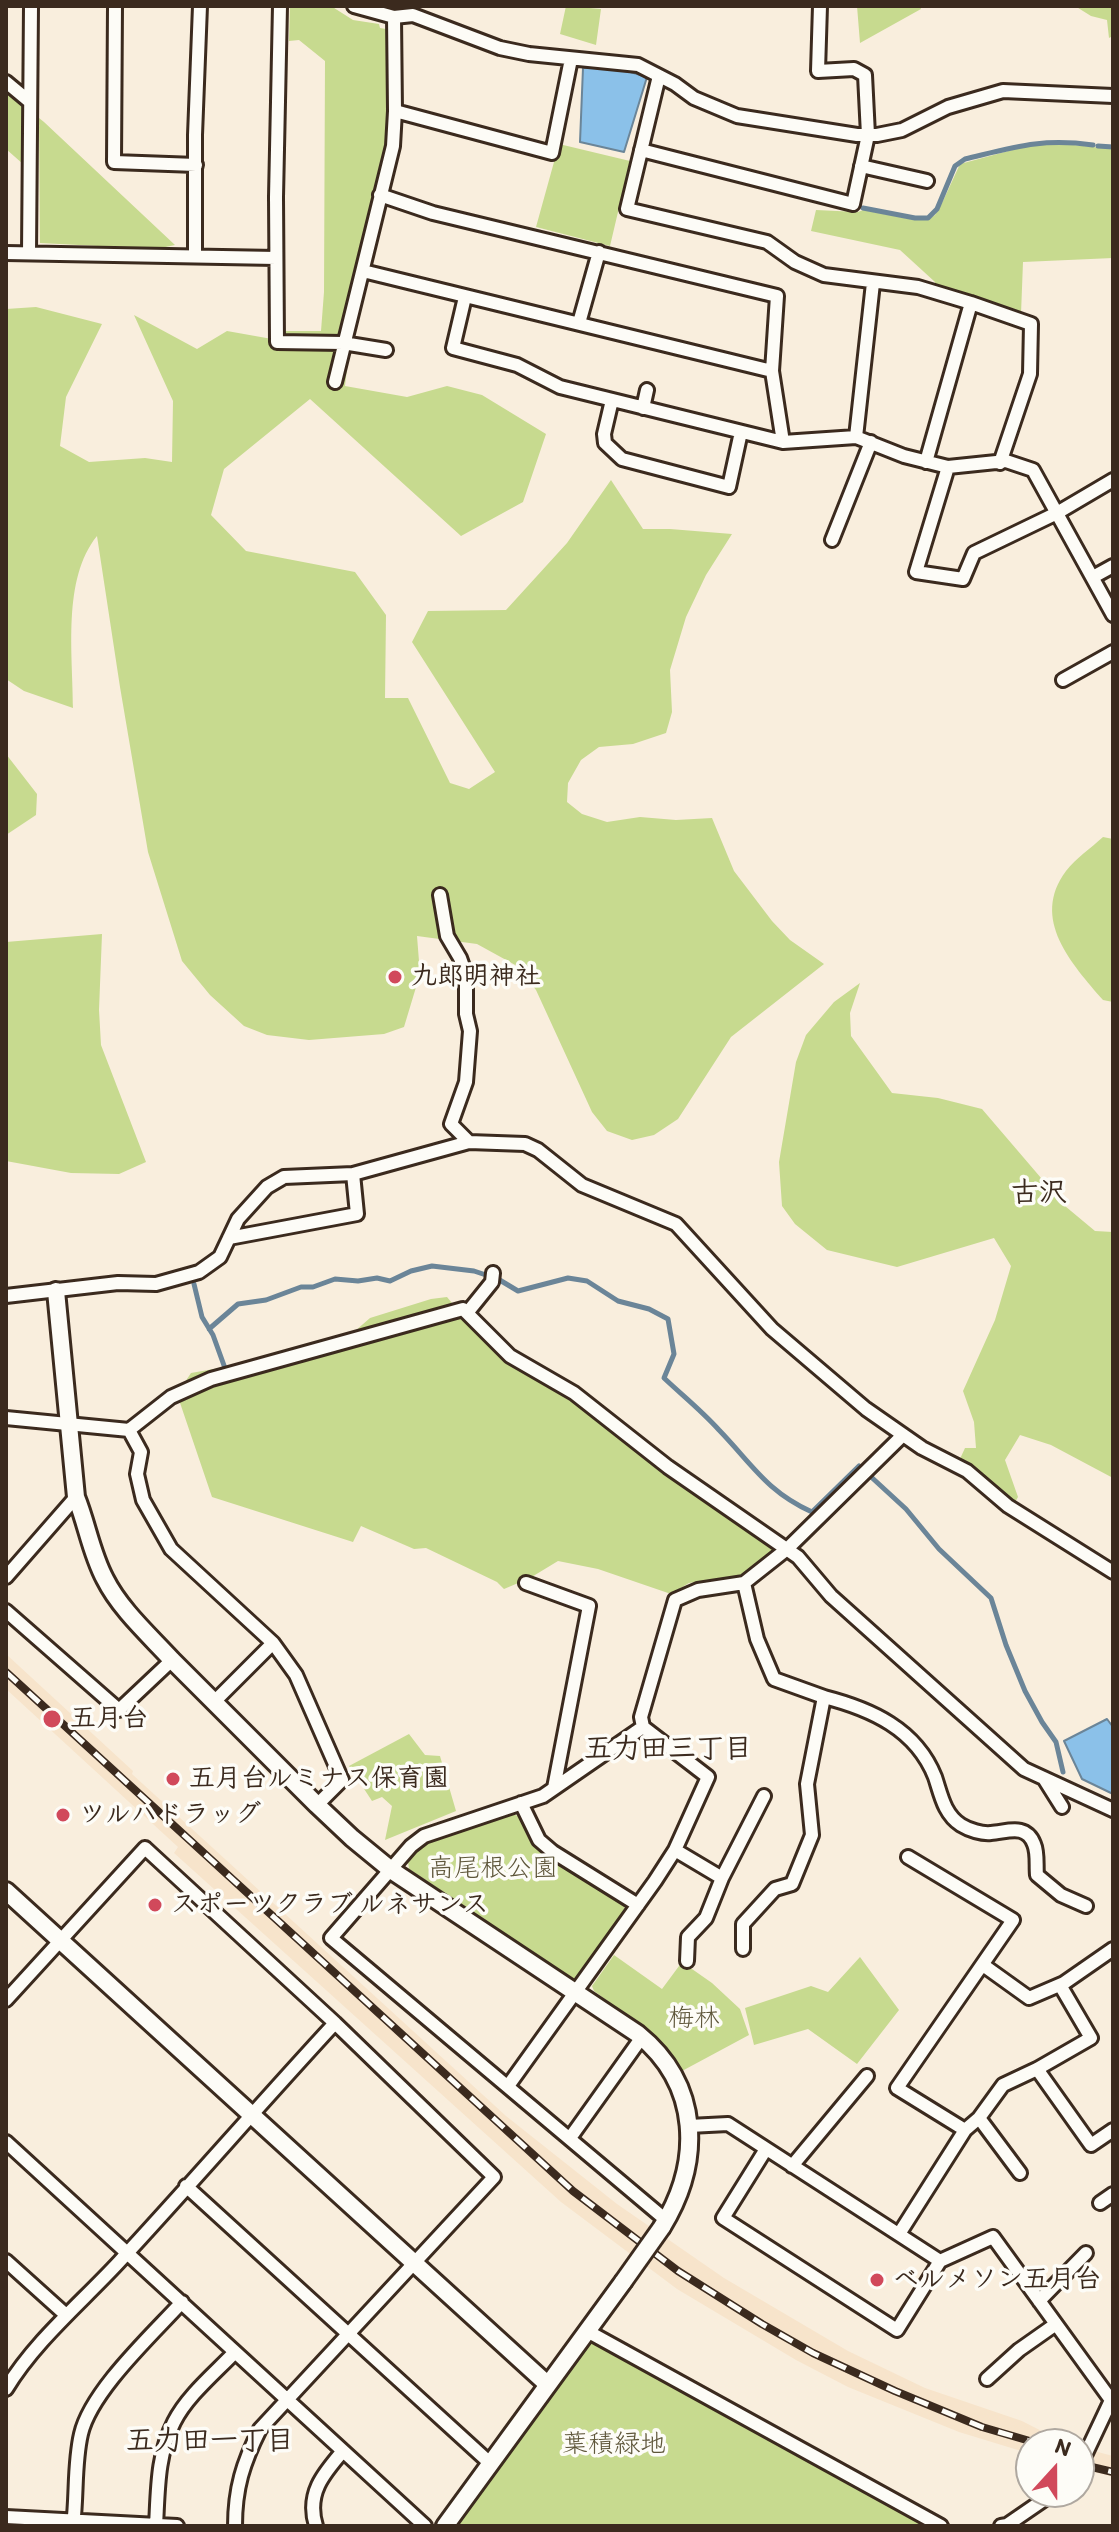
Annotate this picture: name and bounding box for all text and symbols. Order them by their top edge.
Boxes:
place label: 九郎明神社 [411,961,541,993]
marker: 九郎明神社 [386,968,404,986]
district label: 古沢 [1011,1177,1067,1211]
place label: 五月台 [70,1703,148,1735]
marker: 五月台 [41,1708,63,1730]
district label: 五力田三丁目 [584,1733,752,1767]
place label: 五月台ルミナス保育園 [189,1763,449,1795]
marker: 五月台ルミナス保育園 [164,1770,182,1788]
place label: ツルハドラッグ [79,1799,261,1831]
marker: ツルハドラッグ [54,1806,72,1824]
park label: 高尾根公園 [428,1853,558,1885]
place label: スポーツクラブ ルネサンス [171,1889,489,1921]
marker: スポーツクラブ ルネサンス [146,1896,164,1914]
park label: 梅林 [668,2003,720,2035]
place label: ベルメソン五月台 [893,2264,1101,2296]
marker: ベルメソン五月台 [868,2271,886,2289]
district label: 五力田一丁目 [126,2425,294,2459]
north arrow [1015,2428,1095,2508]
park label: 葉積緑地 [562,2429,666,2461]
text: N [1051,2432,1075,2462]

